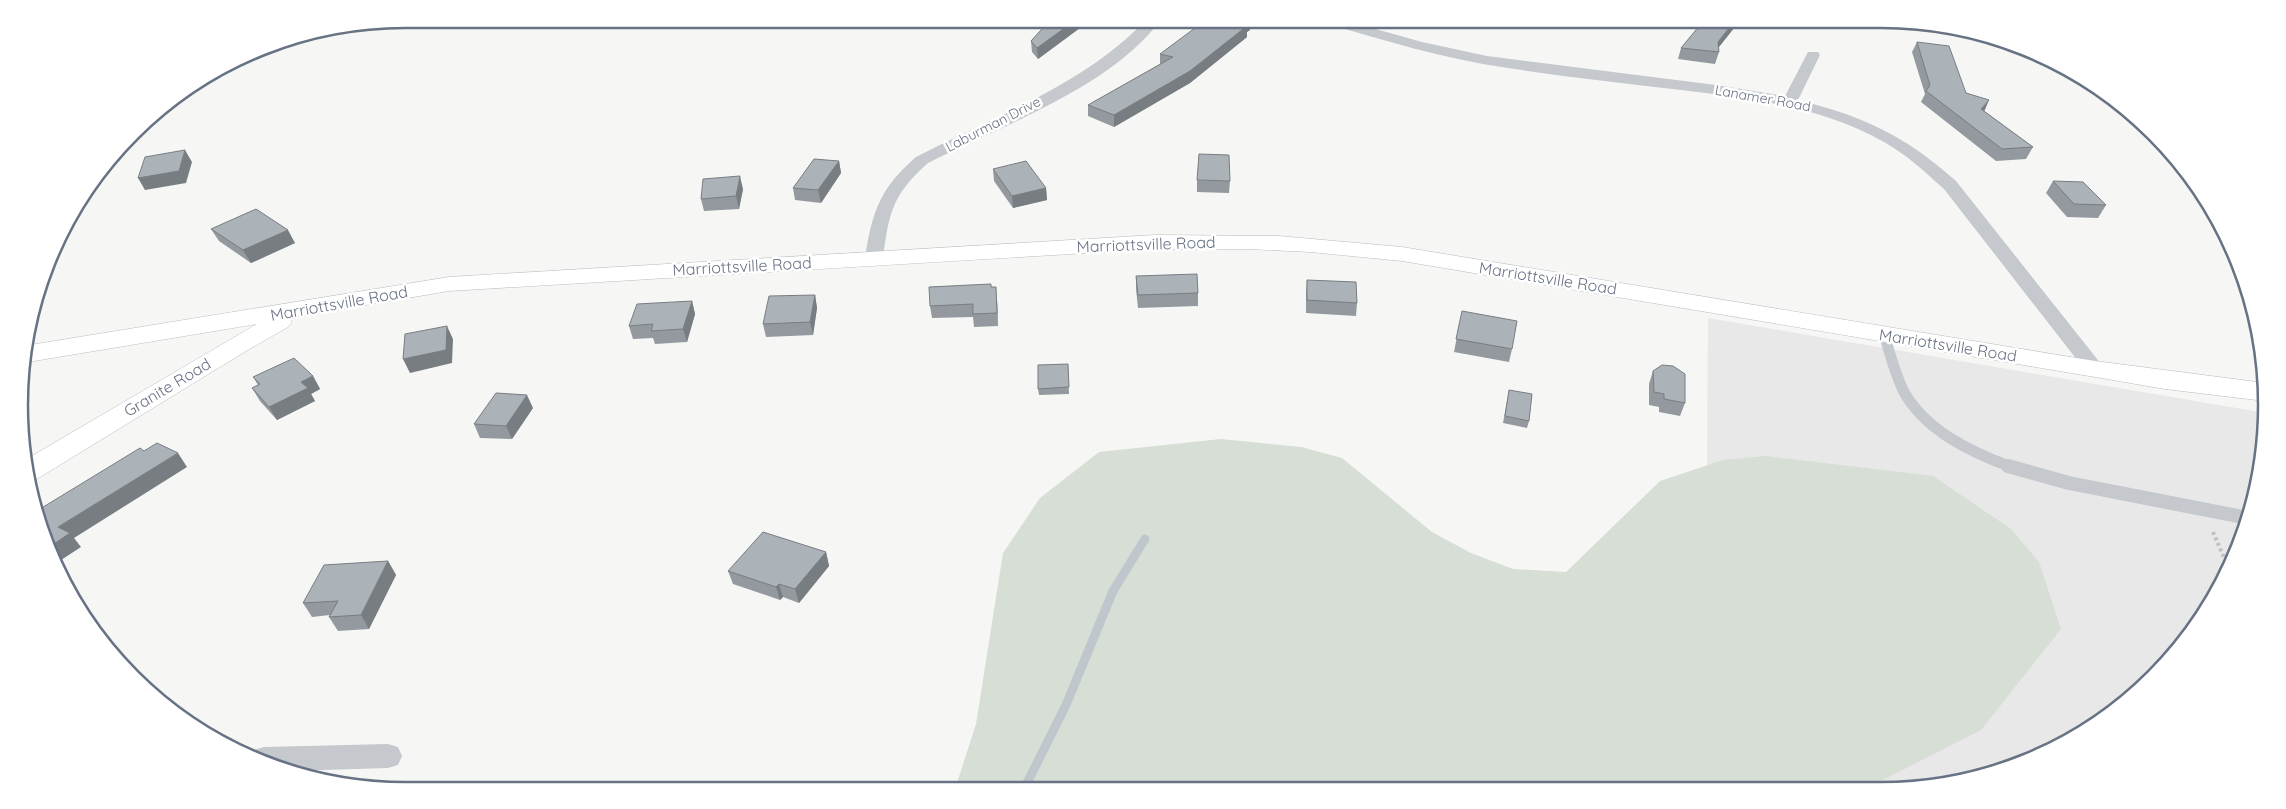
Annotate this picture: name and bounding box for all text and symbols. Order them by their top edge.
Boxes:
street label: Lanamer Road [1714,81,1812,115]
street label: Laburman Drive [942,92,1044,156]
street label: Marriottsville Road [1076,232,1216,256]
street label: Marriottsville Road [672,252,812,280]
street label: Marriottsville Road [1478,257,1618,299]
street label: Marriottsville Road [269,281,409,325]
street label: Marriottsville Road [1878,324,2018,366]
street label: Granite Road [120,353,214,421]

